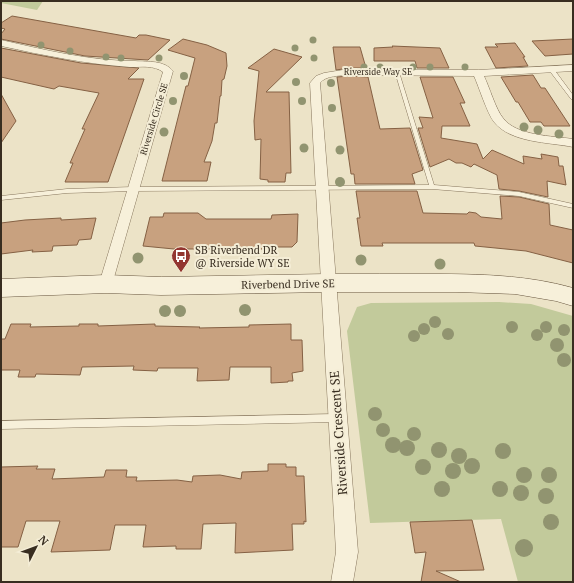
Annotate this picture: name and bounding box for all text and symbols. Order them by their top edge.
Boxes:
street label: Riverside Way SE [344,66,412,78]
street label: Riverside Circle SE [137,81,171,157]
place label: SB Riverbend DR @ Riverside WY SE [195,243,290,270]
bus stop icon: SB Riverbend DR @ Riverside WY SE [170,245,192,273]
street label: Riverbend Drive SE [241,276,335,292]
street label: Riverside Crescent SE [325,370,351,496]
north arrow [16,527,56,567]
text: N [35,533,52,549]

